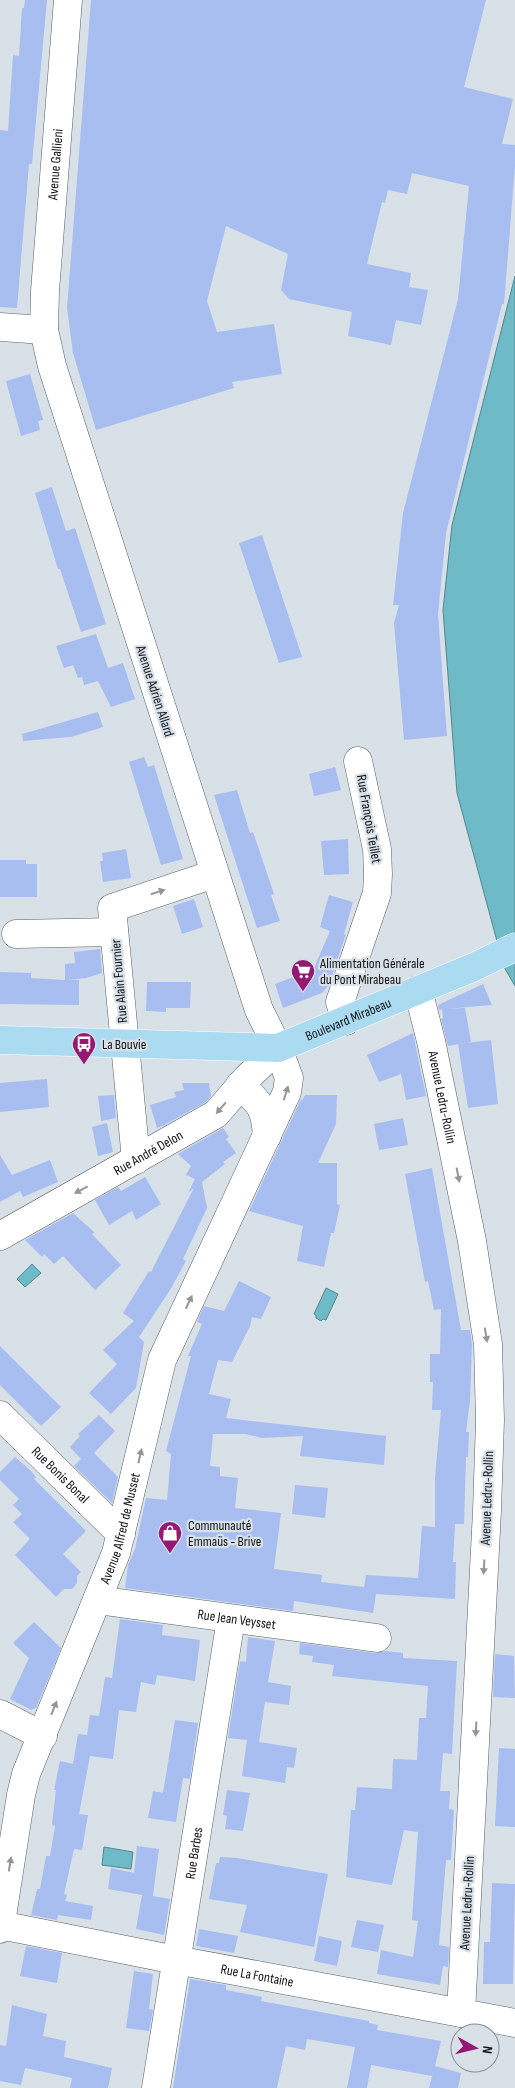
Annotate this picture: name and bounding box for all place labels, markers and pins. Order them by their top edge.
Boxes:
place label: Alimentation Générale du Pont Mirabeau [319,955,425,988]
supermarket icon: Alimentation Générale du Pont Mirabeau [290,958,316,992]
bus stop icon: La Bouvie [71,1031,97,1065]
place label: La Bouvie [102,1036,146,1053]
place label: Communauté Emmaüs - Brive [188,1517,261,1550]
shop icon: Communauté Emmaüs - Brive [157,1520,183,1554]

